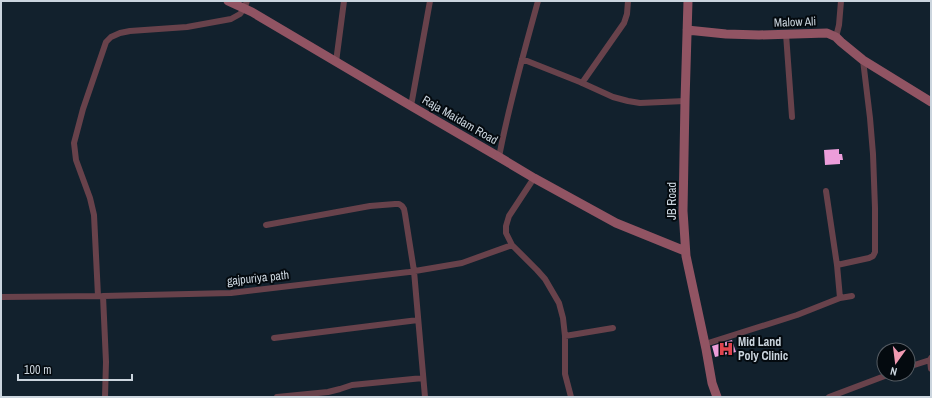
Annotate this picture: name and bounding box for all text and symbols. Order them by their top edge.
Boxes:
street label: Malow Ali [774,13,816,31]
street label: Raja Maidam Road [419,92,501,148]
street label: JB Road [664,182,680,220]
street label: gajpuriya path [226,267,290,289]
place label: Mid Land Poly Clinic [738,334,789,364]
hospital icon: Mid Land Poly Clinic [717,340,735,358]
north arrow [876,342,916,382]
scale bar [18,356,132,382]
text: 100 m [24,362,51,378]
text: N [889,364,898,379]

